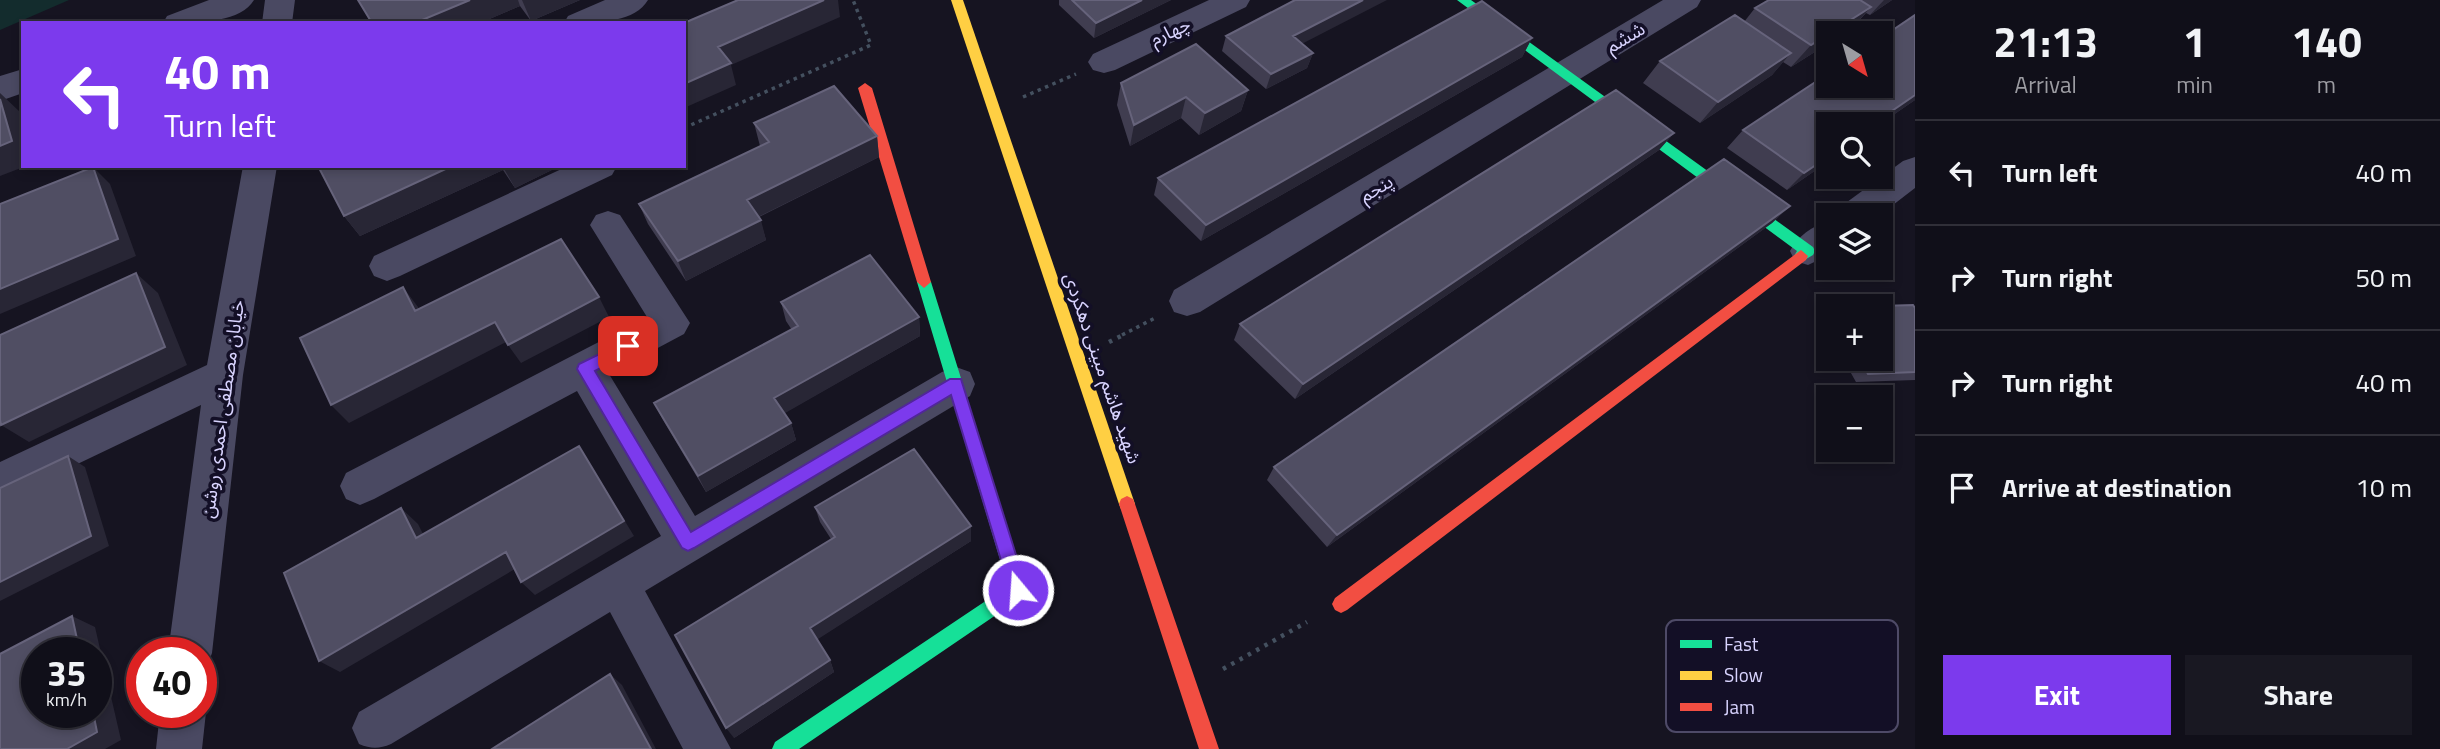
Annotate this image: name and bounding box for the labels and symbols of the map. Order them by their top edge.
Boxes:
street label: چهارم [1145,9,1195,53]
street label: ششم [1599,13,1651,61]
north arrow [1816,21,1894,98]
street label: پنجم [1353,166,1399,210]
street label: شهید هاشم مبینی دهکردی [1056,268,1150,468]
street label: خیابان مصطفی احمدی روشن [192,298,251,520]
pin [598,316,658,376]
position arrow [981,553,1055,627]
legend [1666,620,1898,732]
text: Fast [1724,629,1759,658]
speed limit sign: 40 [126,637,217,728]
text: Slow [1724,660,1763,689]
text: Jam [1724,692,1755,721]

